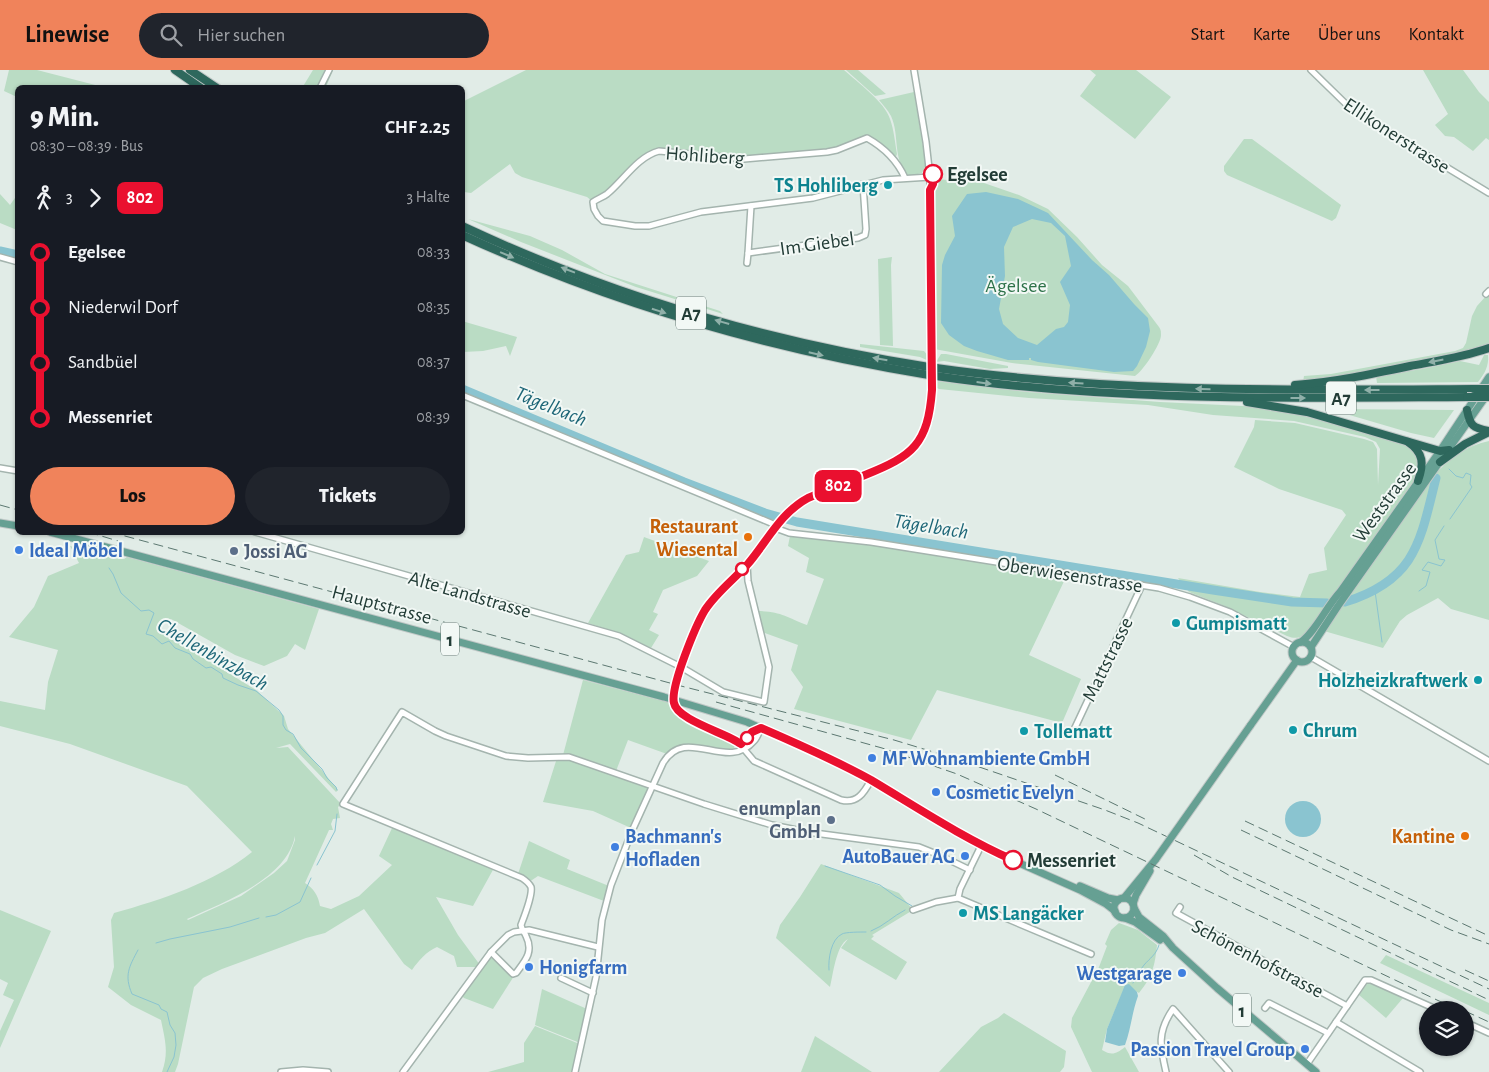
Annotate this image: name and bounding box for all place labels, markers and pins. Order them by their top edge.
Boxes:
marker: Egelsee [923,164,943,184]
place label: Egelsee [947,165,1008,185]
place label: TS Hohliberg [774,176,879,196]
marker: TS Hohliberg [882,179,894,191]
place label: Restaurant Wiesental [649,517,738,560]
marker: Restaurant Wiesental [742,531,754,543]
place label: Ideal Möbel [29,541,123,561]
place label: Jossi AG [244,542,307,562]
marker: Ideal Möbel [13,544,25,556]
marker: Jossi AG [228,545,240,557]
unlabelled marker [735,562,749,576]
place label: Gumpismatt [1186,614,1287,634]
marker: Gumpismatt [1170,617,1182,629]
place label: Holzheizkraftwerk [1318,671,1468,691]
marker: Holzheizkraftwerk [1472,674,1484,686]
place label: Chrum [1303,721,1357,741]
place label: Tollematt [1034,722,1112,742]
marker: Chrum [1287,724,1299,736]
marker: Tollematt [1018,725,1030,737]
unlabelled marker [740,731,754,745]
place label: MF Wohnambiente GmbH [882,749,1090,769]
marker: MF Wohnambiente GmbH [866,752,878,764]
place label: Cosmetic Evelyn [946,783,1074,803]
marker: Cosmetic Evelyn [930,786,942,798]
place label: enumplan GmbH [739,799,821,842]
marker: enumplan GmbH [825,814,837,826]
place label: Bachmann's Hofladen [625,827,722,870]
place label: Kantine [1391,827,1455,847]
marker: Kantine [1459,830,1471,842]
marker: Bachmann's Hofladen [609,841,621,853]
place label: AutoBauer AG [842,847,955,867]
marker: AutoBauer AG [959,850,971,862]
marker: Messenriet [1003,850,1023,870]
place label: Messenriet [1027,851,1116,871]
place label: MS Langäcker [973,904,1084,924]
marker: MS Langäcker [957,907,969,919]
place label: Honigfarm [539,958,627,978]
marker: Honigfarm [523,961,535,973]
place label: Westgarage [1076,964,1172,984]
marker: Westgarage [1176,967,1188,979]
place label: Passion Travel Group [1130,1040,1295,1060]
marker: Passion Travel Group [1299,1043,1311,1055]

